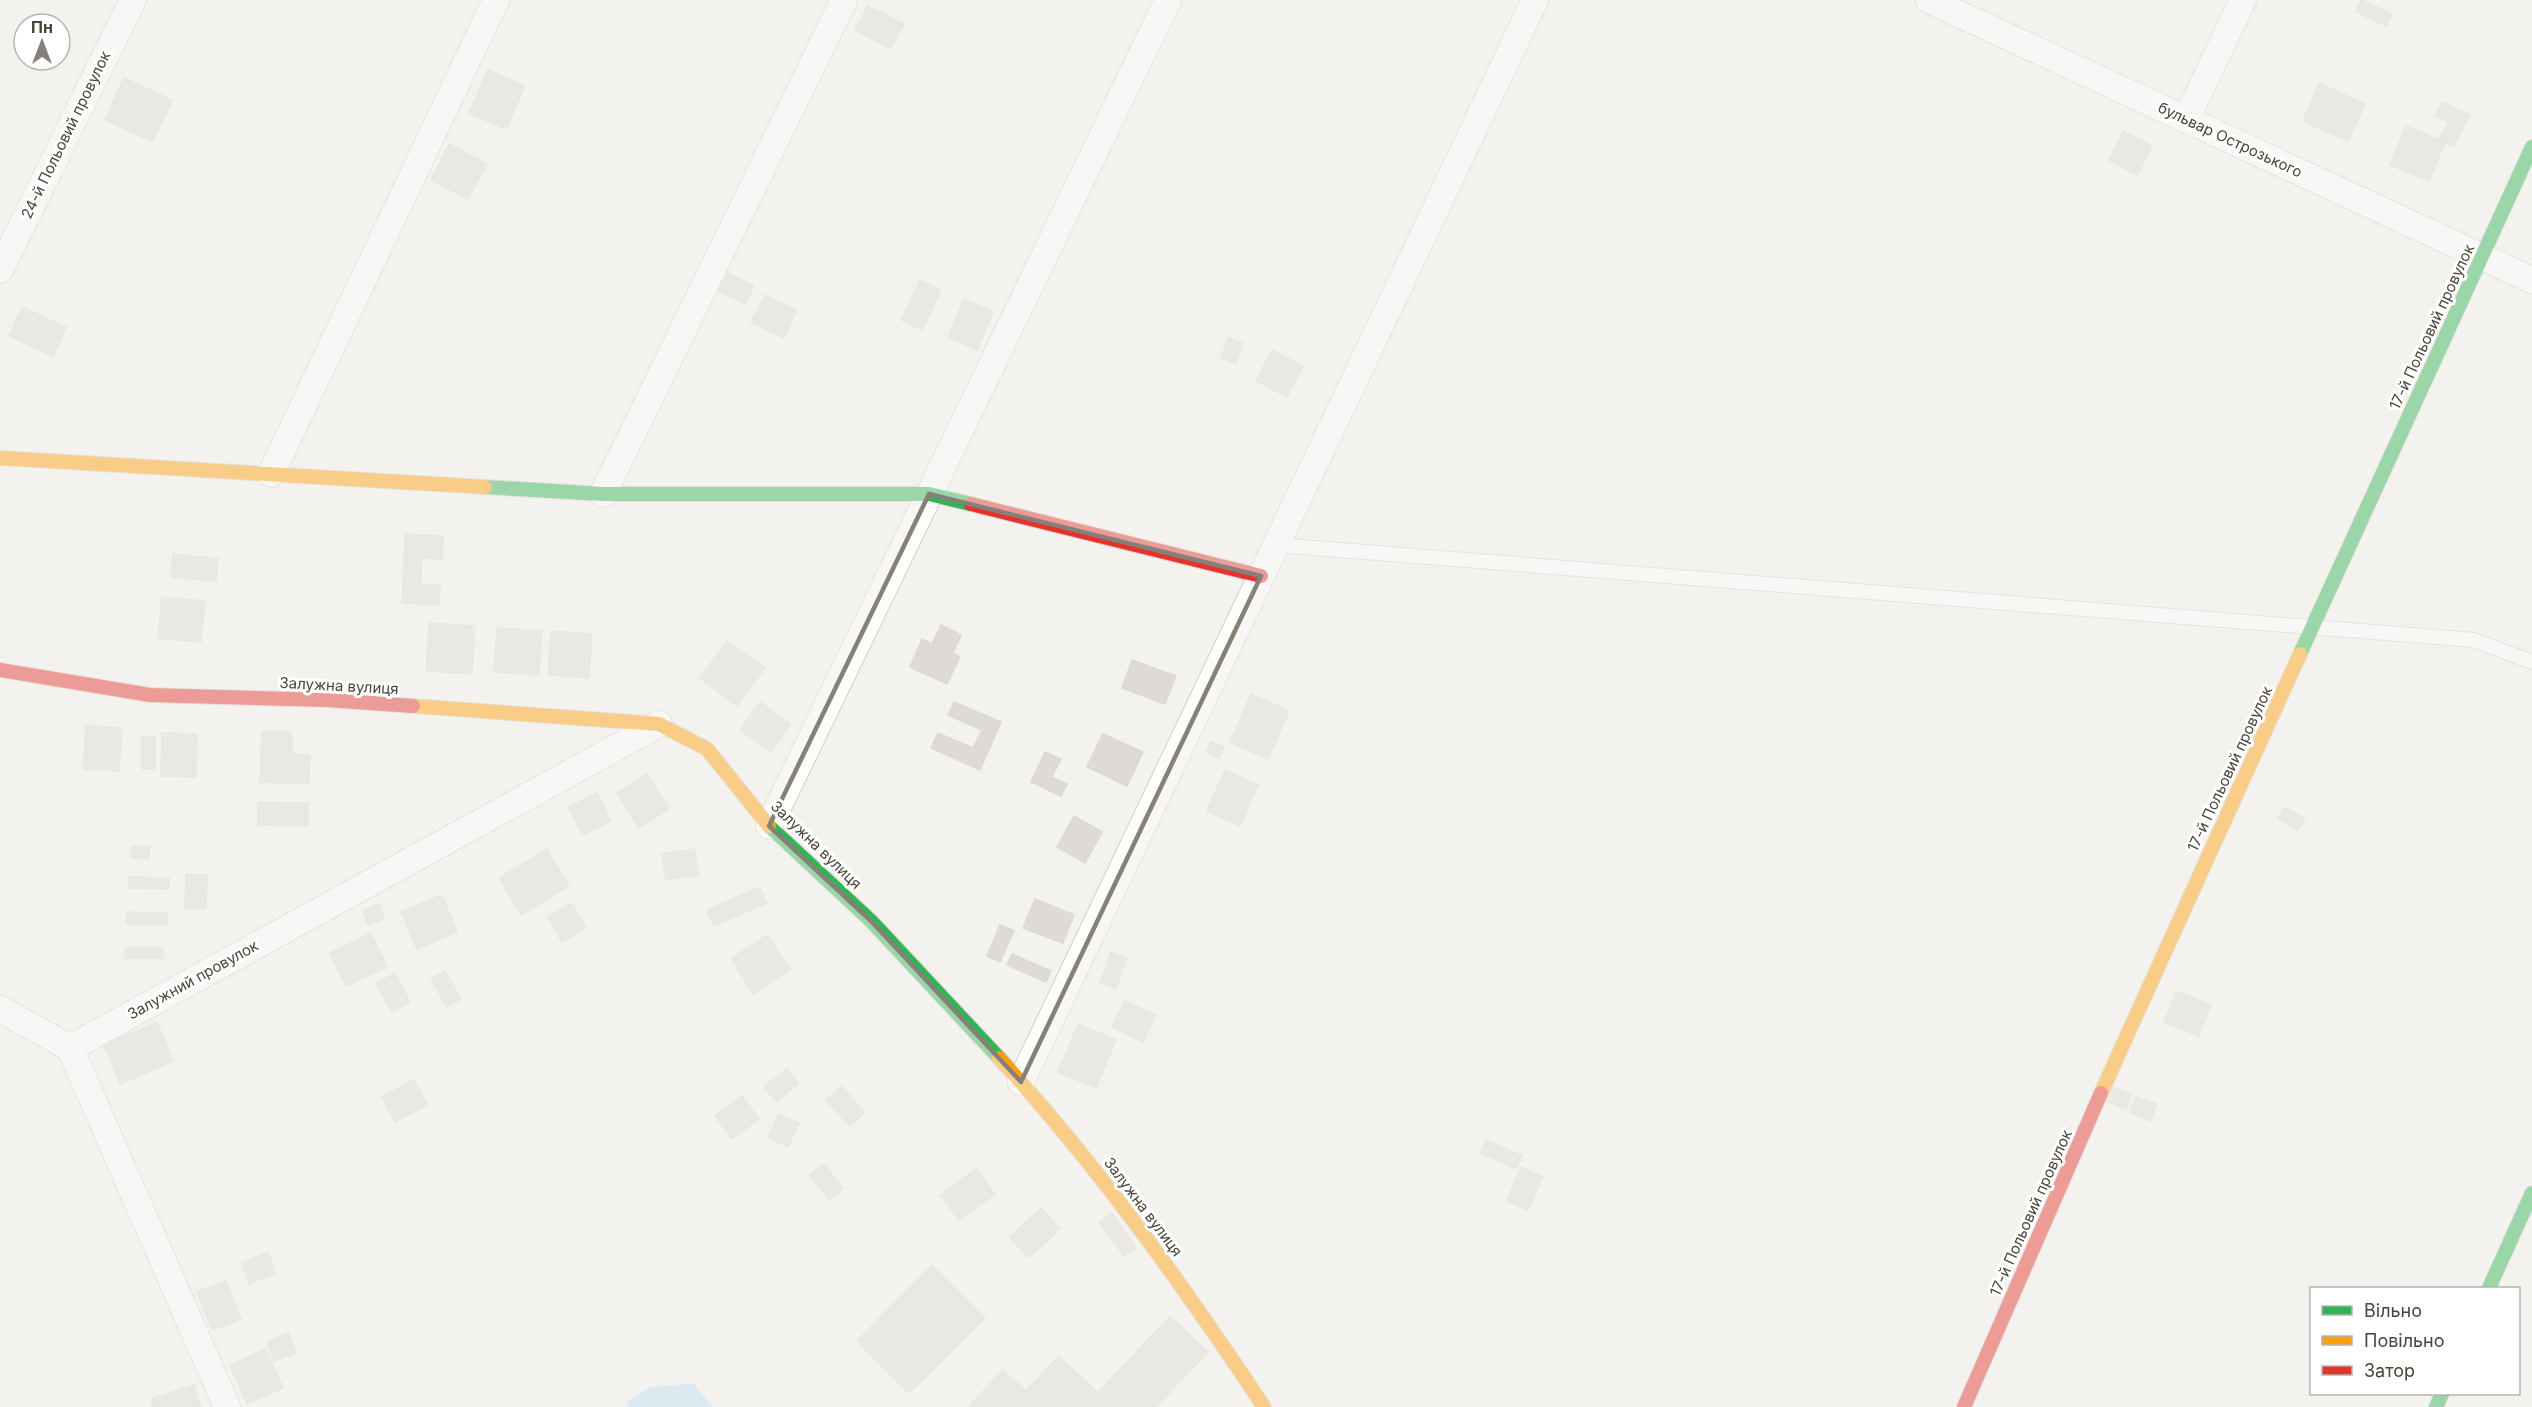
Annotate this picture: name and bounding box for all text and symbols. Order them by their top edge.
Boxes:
north arrow [12,12,72,72]
text: Пн [31,17,53,37]
street label: 24-й Польовий провулок [17,48,114,222]
street label: бульвар Острозького [2155,98,2305,181]
street label: 17-й Польовий провулок [2385,241,2478,412]
street label: Залужна вулиця [279,673,399,698]
street label: 17-й Польовий провулок [2183,683,2276,854]
street label: Залужна вулиця [767,796,866,893]
street label: Залужний провулок [124,936,261,1023]
street label: 17-й Польовий провулок [1985,1127,2076,1299]
street label: Залужна вулиця [1100,1153,1187,1260]
legend [2310,1287,2520,1395]
text: Вільно [2364,1300,2422,1321]
text: Повільно [2364,1330,2445,1351]
text: Затор [2364,1360,2415,1381]

